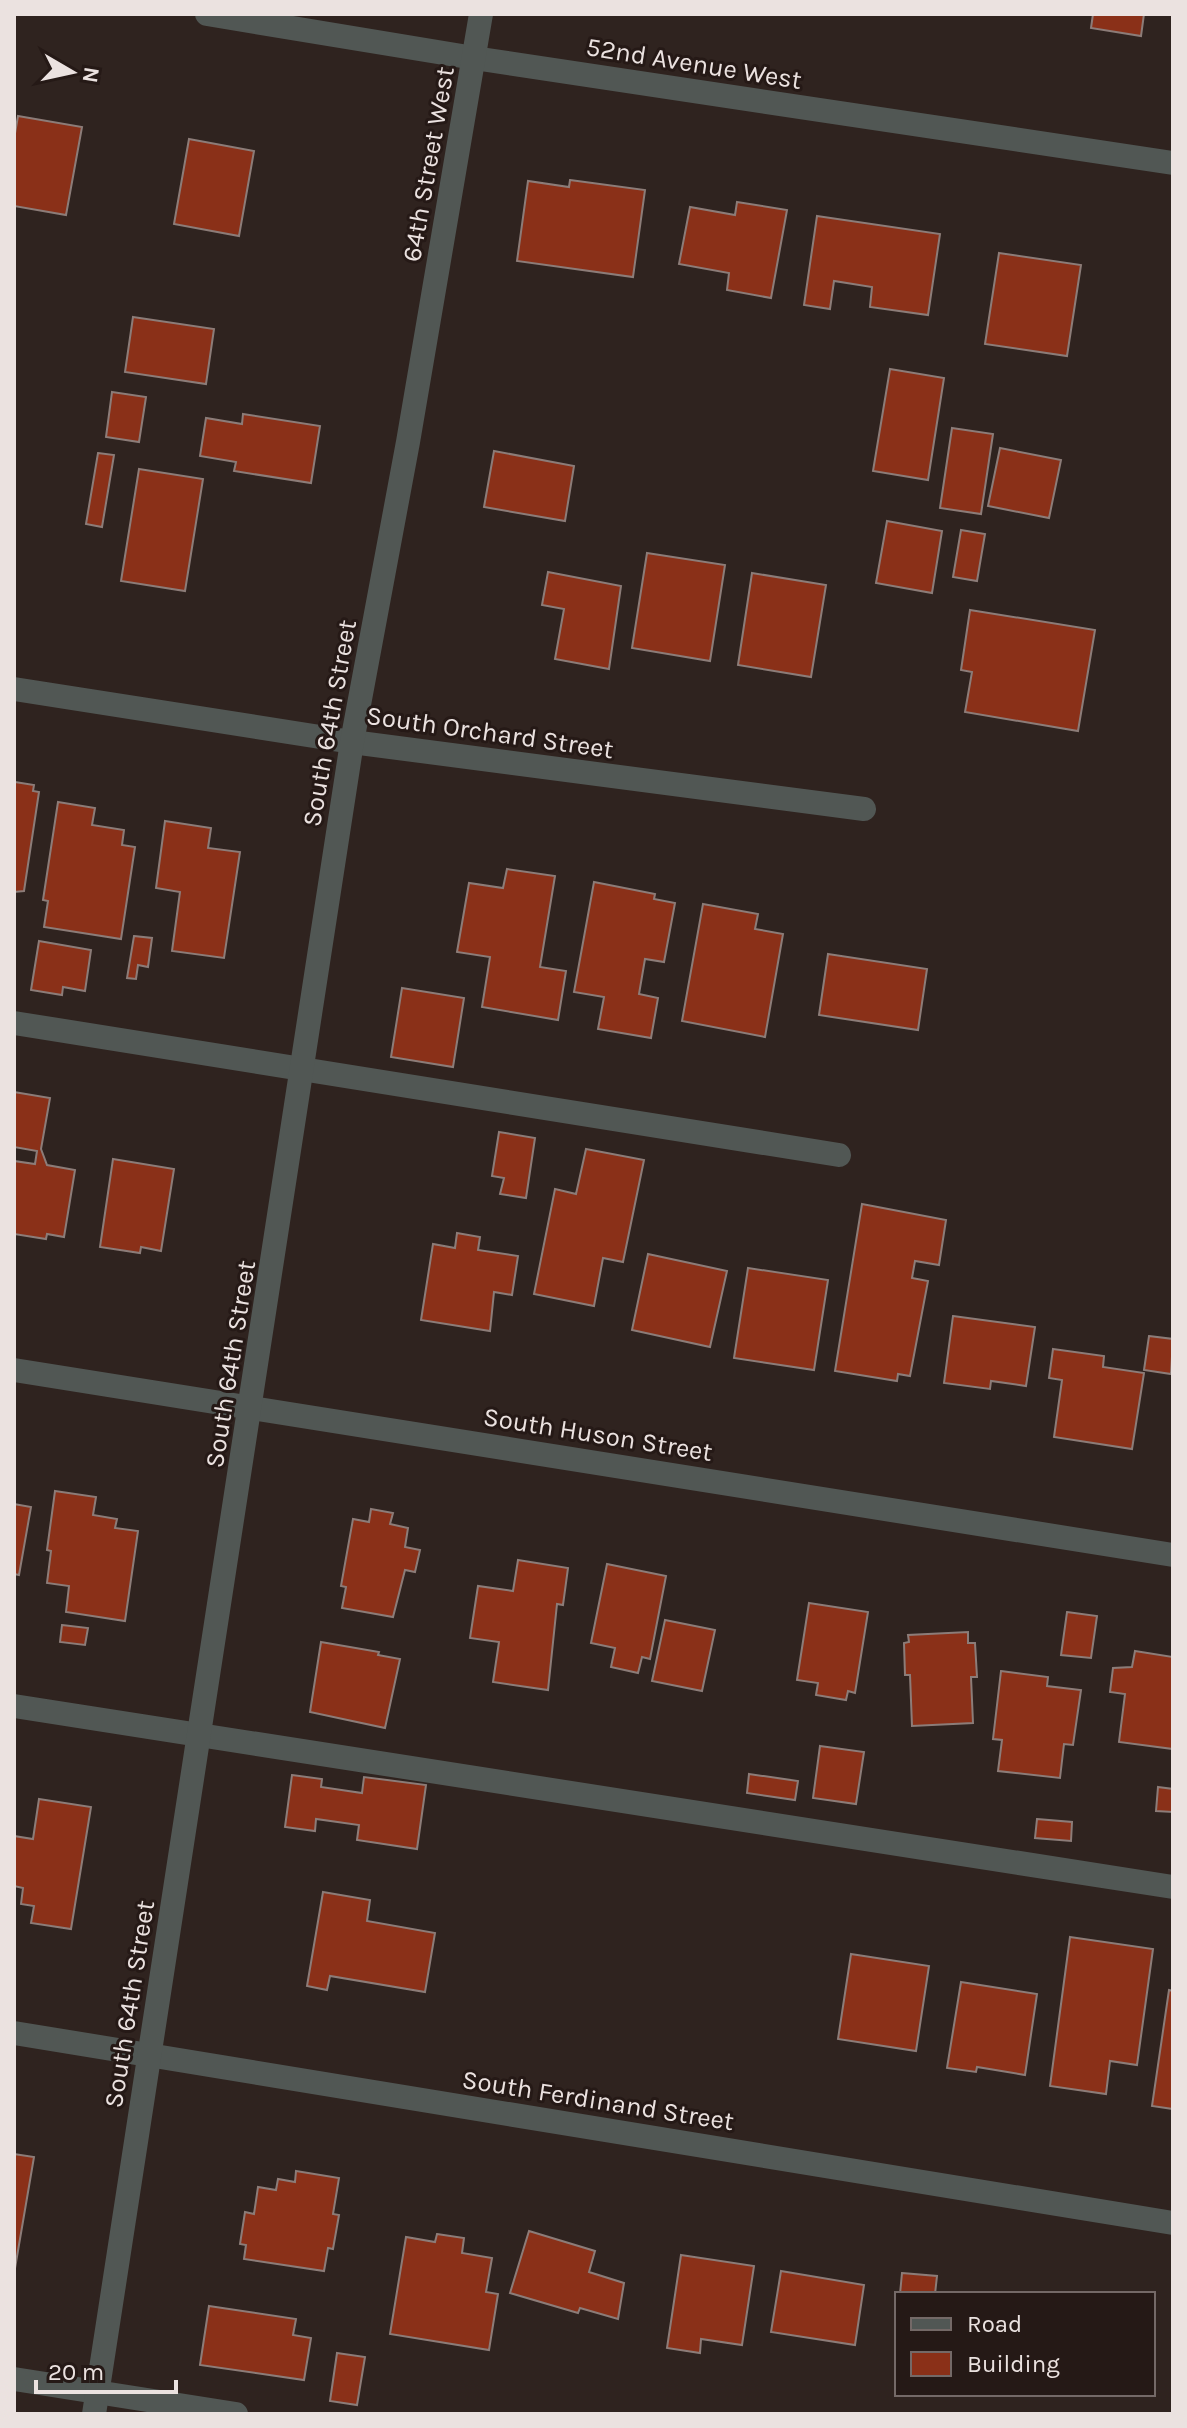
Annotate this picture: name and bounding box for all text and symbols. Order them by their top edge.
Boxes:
street label: 52nd Avenue West [584,31,804,96]
north arrow [32,32,112,112]
street label: 64th Street West [396,64,461,264]
text: N [77,65,105,85]
street label: South 64th Street [296,617,363,829]
street label: South Orchard Street [364,700,616,765]
street label: South 64th Street [199,1258,262,1470]
street label: South Huson Street [481,1401,715,1468]
street label: South 64th Street [98,1898,161,2110]
street label: South Ferdinand Street [460,2064,736,2137]
legend [895,2292,1155,2396]
text: Road [967,2310,1022,2338]
scale bar [36,2344,176,2394]
text: Building [967,2350,1060,2378]
text: 20 m [48,2358,104,2386]

